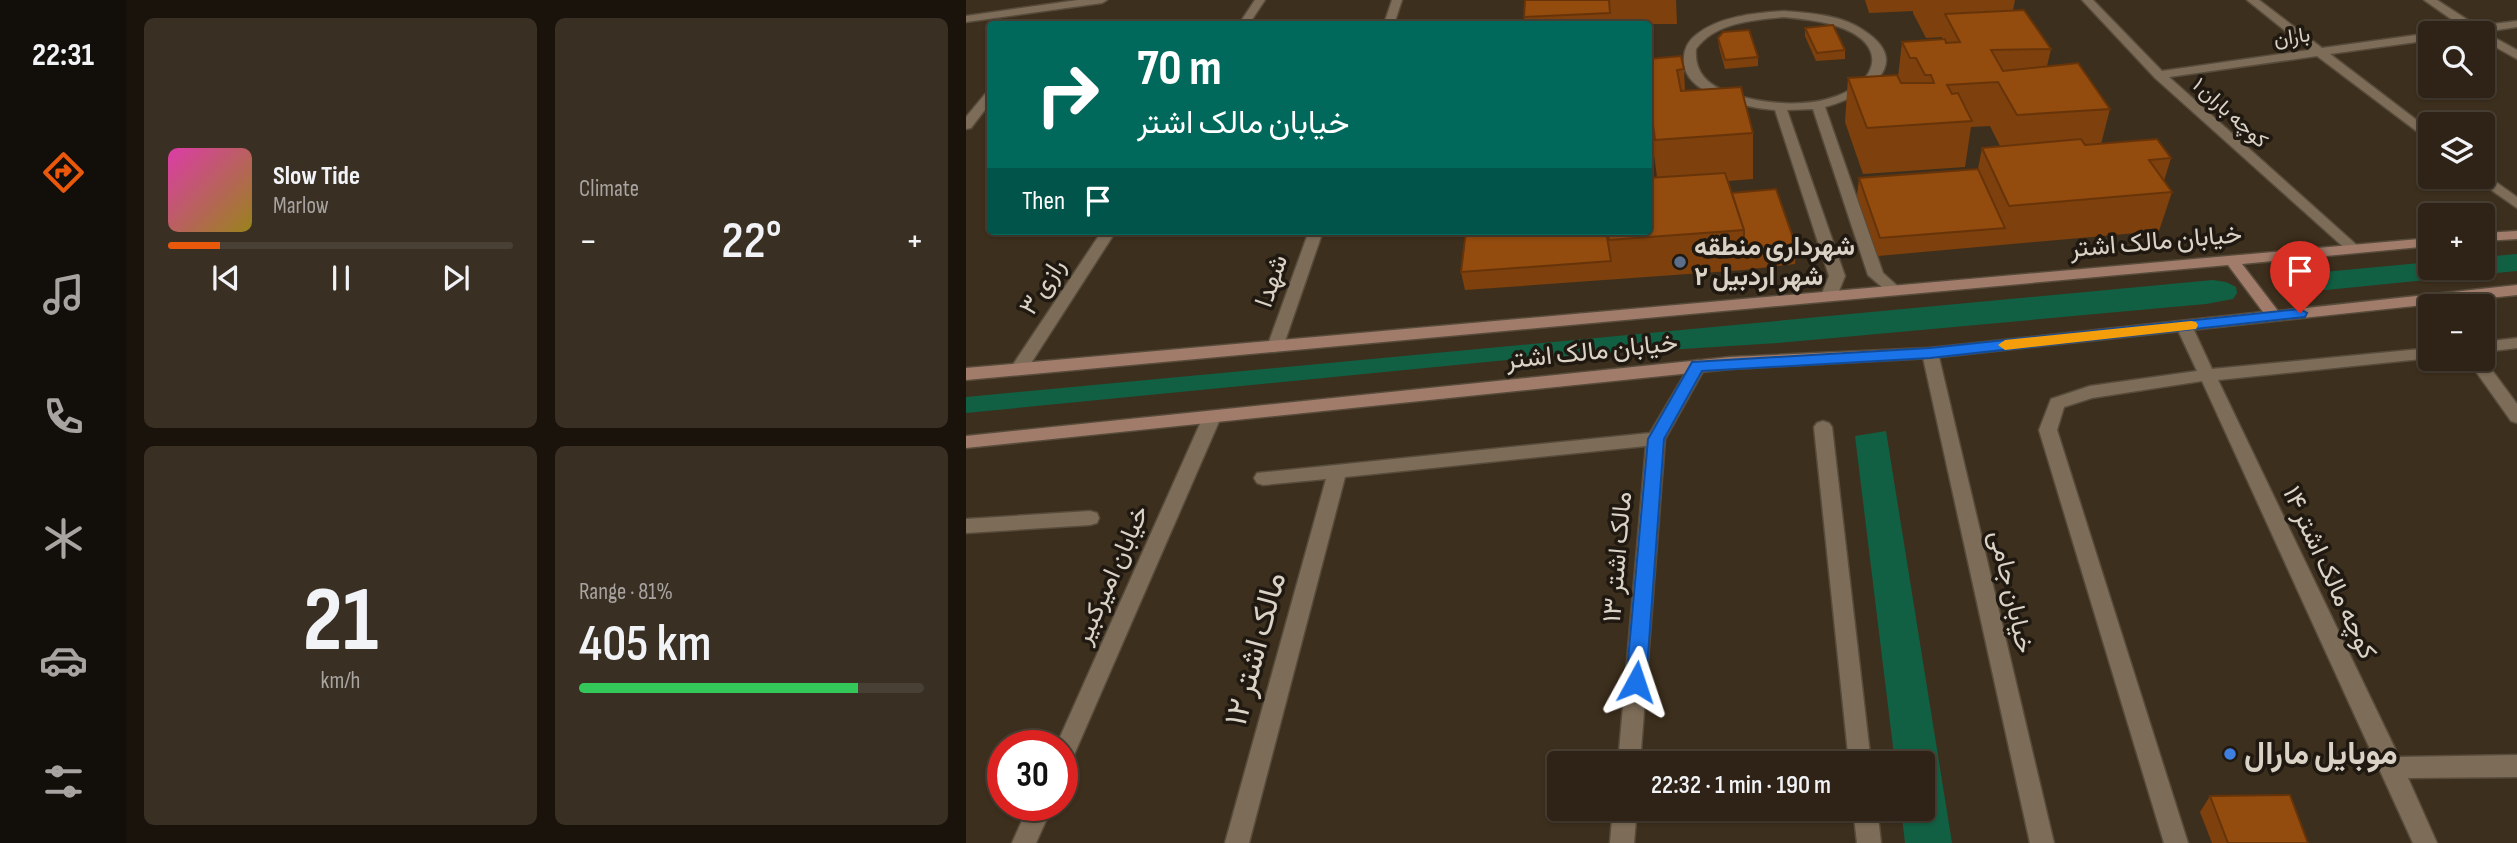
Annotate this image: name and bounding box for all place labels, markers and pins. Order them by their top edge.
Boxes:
place label: شهرداری منطقه ۲ شهر اردبیل [1694,232,1855,293]
pin [2270,241,2330,313]
marker: شهرداری منطقه ۲ شهر اردبیل [1672,254,1688,270]
place label: موبایل مارال [2244,735,2398,774]
marker: موبایل مارال [2222,746,2238,762]

